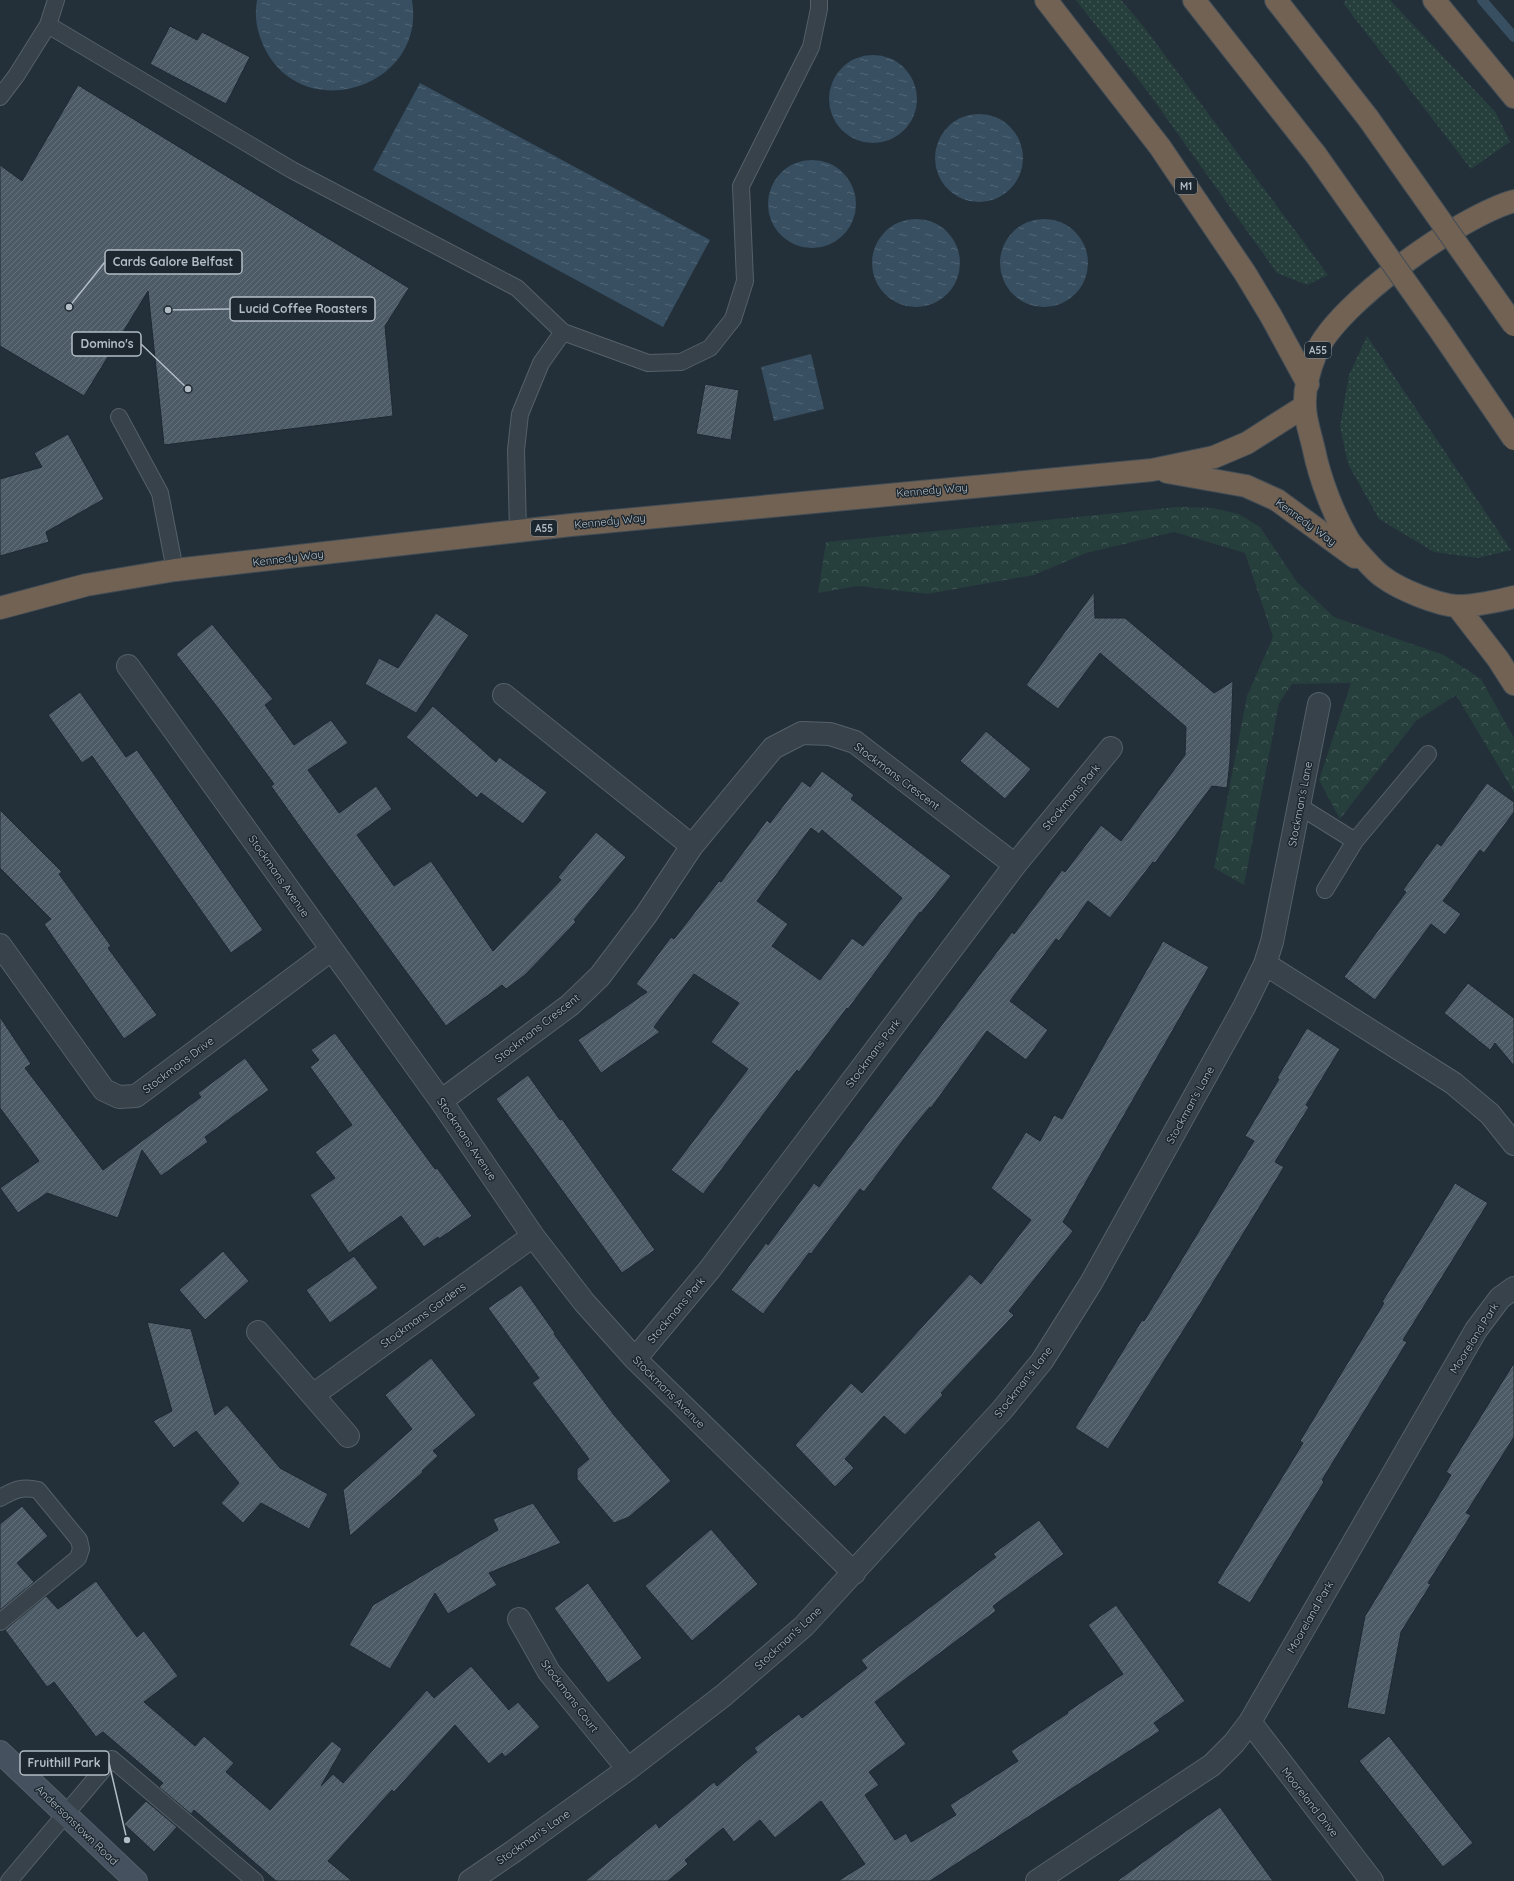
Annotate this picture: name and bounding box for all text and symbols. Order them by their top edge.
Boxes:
road number: M1 [1175,178,1197,194]
callout: Cards Galore Belfast [105,250,242,274]
text: Cards Galore Belfast [113,254,233,269]
callout: Lucid Coffee Roasters [230,297,375,321]
text: Lucid Coffee Roasters [239,301,368,316]
callout: Domino's [72,332,141,356]
text: Domino's [80,336,134,351]
road number: A55 [1305,342,1331,358]
street label: Kennedy Way [896,480,968,500]
street label: Kennedy Way [1273,495,1339,549]
street label: Kennedy Way [574,510,646,532]
road number: A55 [531,520,557,536]
street label: Kennedy Way [252,547,324,569]
street label: Stockmans Crescent [851,739,943,813]
street label: Stockman's Lane [1285,760,1315,848]
street label: Stockmans Park [1039,761,1103,833]
street label: Stockmans Avenue [245,832,313,920]
street label: Stockmans Crescent [492,990,582,1065]
street label: Stockmans Park [843,1016,904,1090]
street label: Stockmans Drive [140,1034,216,1096]
street label: Stockman's Lane [1163,1064,1217,1146]
street label: Stockmans Avenue [434,1095,500,1183]
street label: Stockmans Park [644,1274,708,1346]
street label: Stockmans Gardens [378,1279,468,1351]
street label: Mooreland Park [1447,1300,1501,1376]
street label: Stockman's Lane [991,1344,1055,1420]
street label: Stockmans Avenue [630,1353,708,1431]
street label: Mooreland Park [1284,1578,1336,1656]
street label: Stockman's Lane [752,1603,824,1673]
street label: Stockmans Court [538,1657,602,1735]
callout: Fruithill Park [20,1751,109,1775]
text: Fruithill Park [27,1755,101,1770]
street label: Mooreland Drive [1279,1764,1341,1840]
street label: Andersonstown Road [33,1782,121,1868]
street label: Stockman's Lane [494,1806,572,1868]

